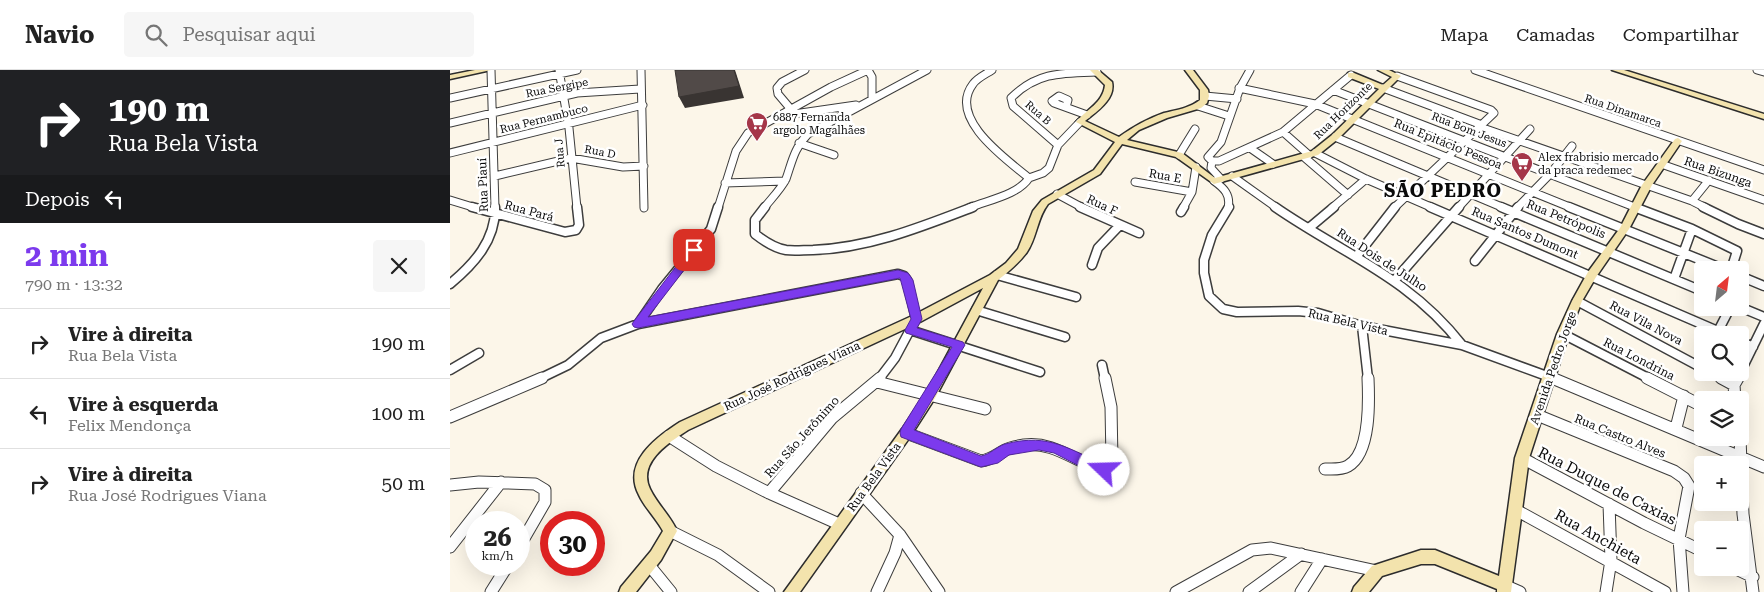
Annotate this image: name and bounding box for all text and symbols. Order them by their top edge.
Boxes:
search box [124,12,474,57]
text: Navio [25,21,94,49]
icon: search [142,21,170,49]
text: Pesquisar aqui [182,23,316,46]
text: Mapa [1440,24,1488,45]
text: Camadas [1516,24,1595,45]
text: Compartilhar [1623,24,1739,45]
street label: Rua Sergipe [525,76,589,100]
street label: Rua Horizonte [1311,80,1375,142]
text: 190 m [108,89,209,130]
icon: right [25,90,90,155]
street label: Rua Dinamarca [1583,92,1663,130]
street label: Rua B [1022,98,1054,128]
street label: Rua Pernambuco [499,102,590,136]
street label: Rua Bom Jesus [1430,110,1508,150]
supermarket icon: 6887 Fernanda argolo Magalhães [745,111,769,142]
place label: 6887 Fernanda argolo Magalhães [773,111,865,137]
street label: Rua Epitácio Pessoa [1392,116,1505,172]
text: Rua Bela Vista [108,131,258,156]
street label: Rua J [552,138,568,168]
street label: Rua D [583,143,617,161]
supermarket icon: Alex frabrisio mercado da praca redemec [1510,151,1534,182]
place label: Alex frabrisio mercado da praca redemec [1538,151,1659,177]
street label: Rua Bizunga [1682,154,1754,190]
street label: Rua Piauí [475,157,491,212]
street label: Rua E [1148,166,1182,186]
district label: SÃO PEDRO [1384,179,1502,201]
icon: left [100,185,128,213]
text: Depois [25,188,90,211]
street label: Rua F [1084,192,1120,218]
street label: Rua Petrópolis [1524,197,1608,241]
street label: Rua Pará [503,198,556,224]
street label: Rua Santos Dumont [1469,204,1581,262]
street label: Rua Dois de Julho [1334,226,1430,294]
pin [673,229,715,271]
icon: arrive [680,236,708,264]
text: 2 min [25,238,108,273]
button: close [373,240,425,292]
north arrow [1694,261,1749,316]
map controls [1694,261,1749,576]
text: 790 m · 13:32 [25,275,123,294]
street label: Rua Vila Nova [1607,298,1685,348]
street label: Rua Bela Vista [1307,306,1390,338]
street label: Avenida Pedro Jorge [1527,309,1579,427]
text: Vire à direita [68,323,192,346]
button: search [1694,326,1749,381]
icon: right [25,330,53,358]
text: 190 m [371,332,425,355]
street label: Rua Londrina [1601,335,1678,383]
street label: Rua José Rodrigues Viana [722,338,863,414]
text: Rua Bela Vista [68,346,177,365]
button: layers [1694,391,1749,446]
text: Vire à esquerda [68,393,218,416]
street label: Rua São Jerônimo [762,393,842,481]
icon: left [25,400,53,428]
text: 100 m [371,402,425,425]
street label: Rua Castro Alves [1572,411,1668,461]
text: Felix Mendonça [68,416,191,435]
street label: Rua Bela Vista [844,439,904,514]
position arrow [1077,443,1129,495]
street label: Rua Duque de Caxias [1535,443,1679,529]
button: + [1694,456,1749,511]
text: Vire à direita [68,463,192,486]
icon: right [25,470,53,498]
text: 50 m [382,472,425,495]
text: Rua José Rodrigues Viana [68,486,267,505]
street label: Rua Anchieta [1552,506,1644,568]
speed limit sign: 30 [540,511,605,576]
button: − [1694,521,1749,576]
text: 26 [483,523,512,552]
text: km/h [481,549,514,563]

